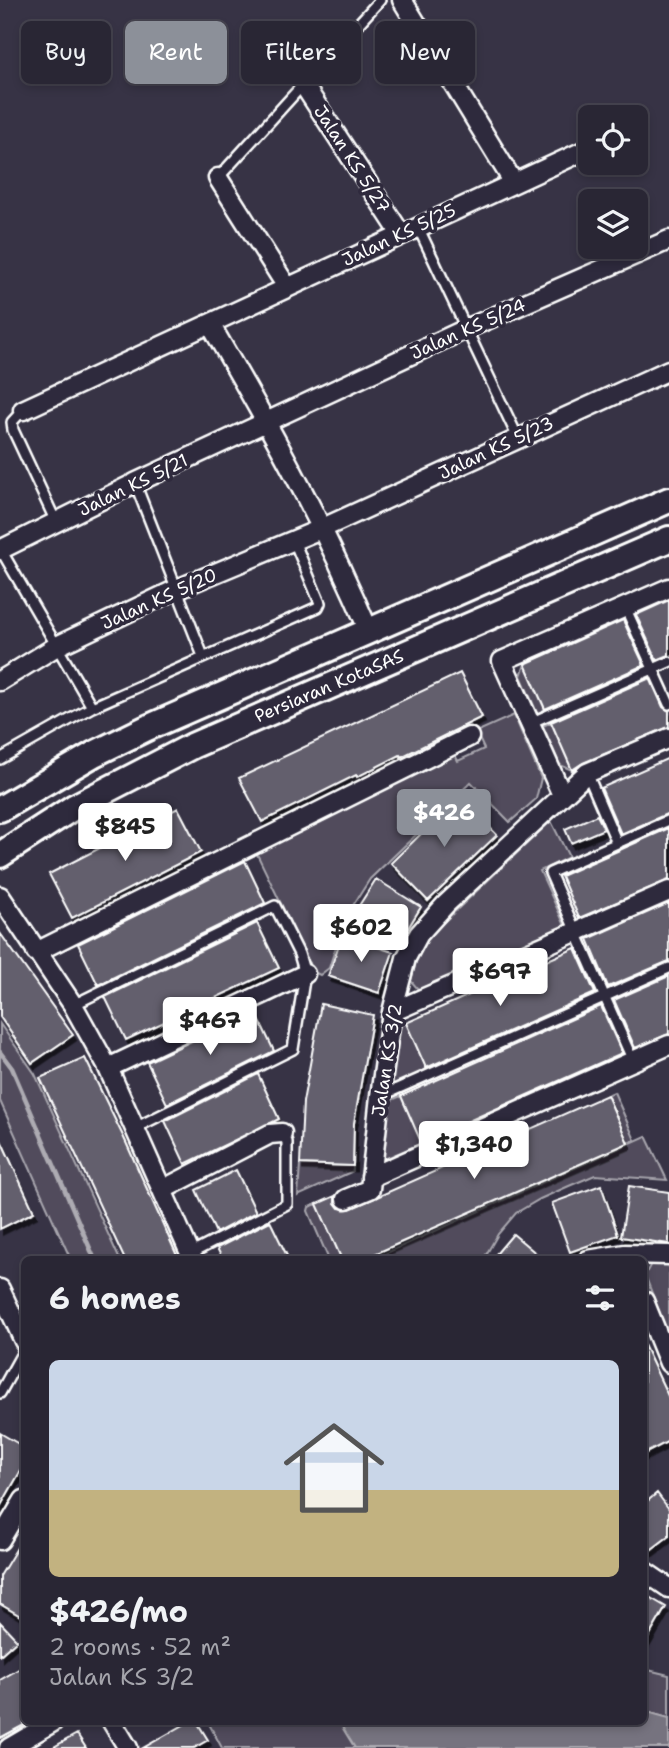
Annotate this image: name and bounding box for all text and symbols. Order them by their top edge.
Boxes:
chip: Buy [21,21,111,84]
chip: Rent [125,21,227,84]
chip: Filters [241,21,361,84]
chip: New [375,21,475,84]
street label: Jalan KS 5/27 [308,101,396,217]
map controls [578,105,648,259]
button: locate [578,105,648,175]
button: layers [578,189,648,259]
street label: Jalan KS 5/25 [338,198,460,272]
street label: Jalan KS 5/24 [406,293,530,365]
street label: Jalan KS 5/23 [435,411,557,485]
street label: Jalan KS 5/21 [74,448,192,522]
street label: Jalan KS 5/20 [97,563,221,635]
street label: Persiaran KotaSAS [251,644,407,728]
pin: $426 [403,790,485,849]
text: $426 [413,797,475,827]
pin: $845 [84,804,166,863]
text: $845 [94,811,156,841]
pin: $602 [320,904,402,964]
text: $602 [329,912,393,942]
pin: $697 [459,948,541,1008]
text: $697 [469,956,531,986]
pin: $467 [169,998,251,1057]
street label: Jalan KS 3/2 [366,1002,408,1118]
text: $467 [179,1005,241,1035]
pin: $1,340 [417,1122,531,1181]
text: $1,340 [435,1129,513,1159]
text: 6 homes [49,1278,181,1319]
icon: filters [581,1279,619,1317]
icon: home [271,1405,397,1531]
text: $426/mo [49,1591,188,1632]
text: 2 rooms · 52 m² [49,1632,231,1662]
text: Jalan KS 3/2 [49,1662,195,1692]

